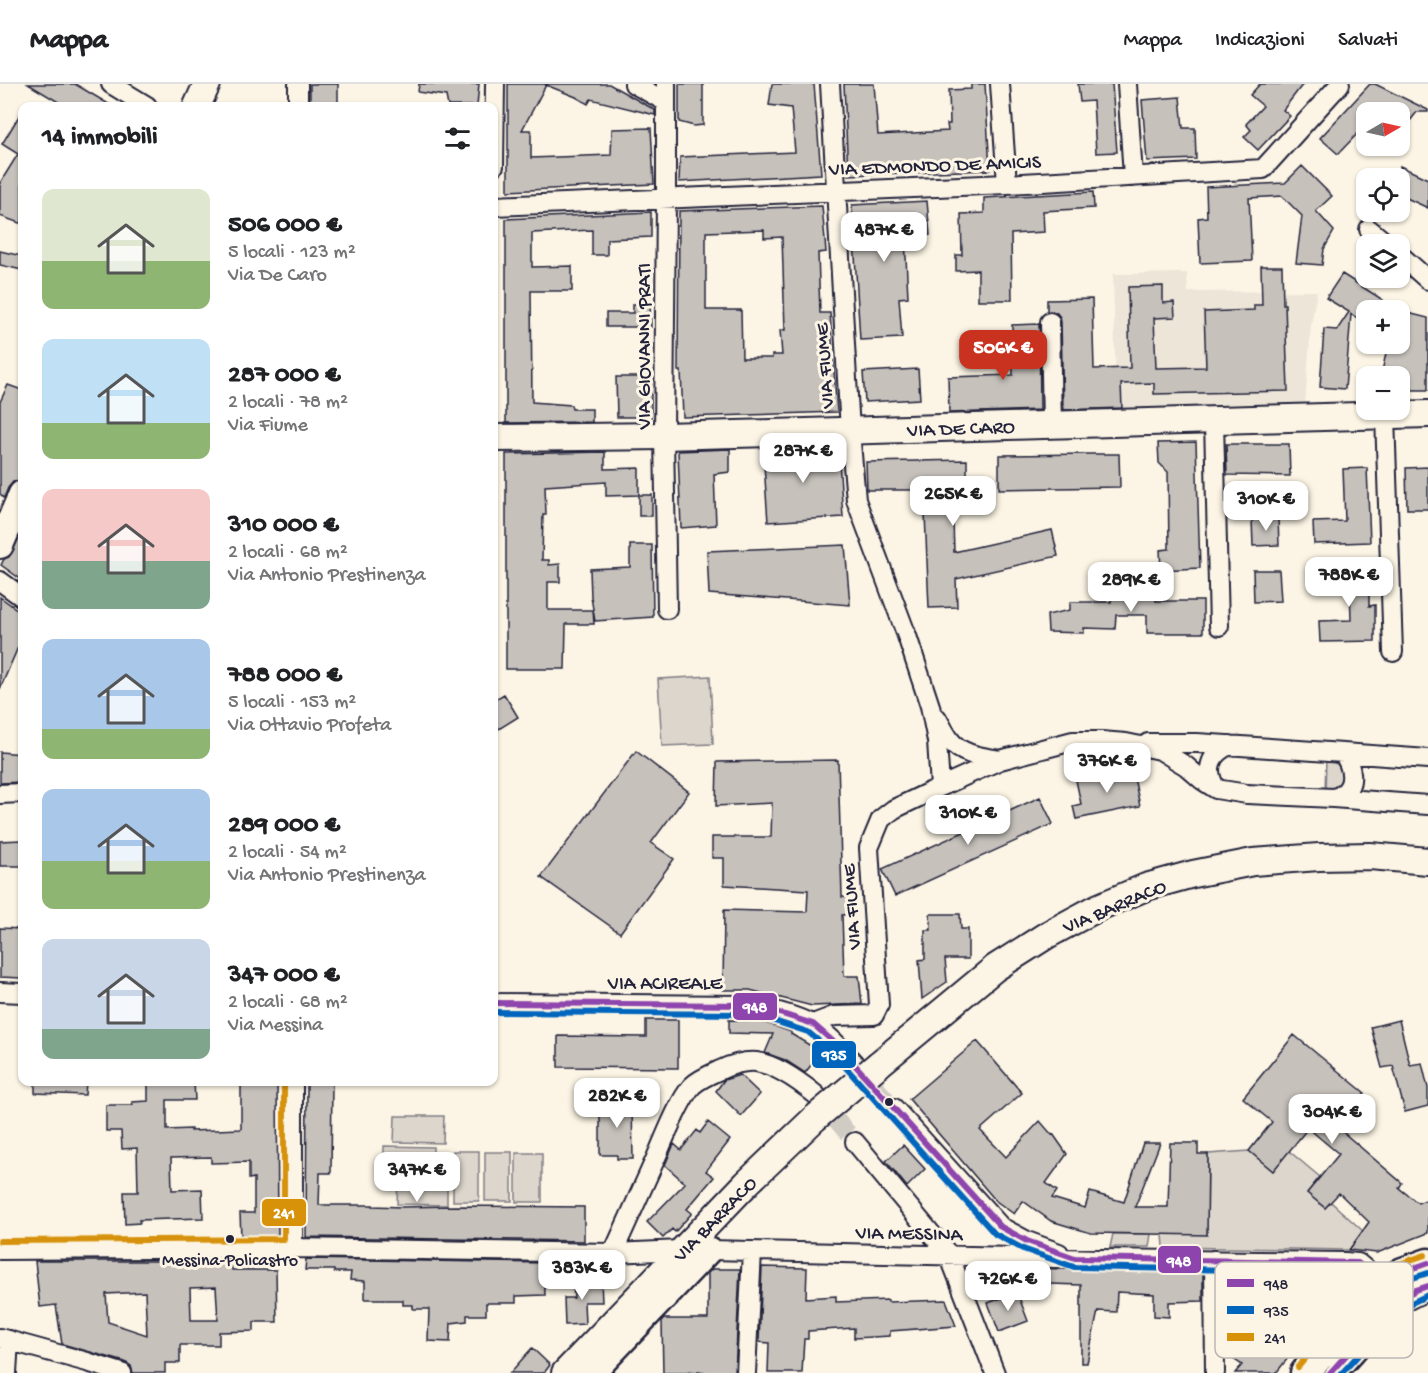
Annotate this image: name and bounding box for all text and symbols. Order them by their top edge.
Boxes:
text: Mappa [30,25,108,58]
text: Mappa [1123,29,1182,54]
text: Indicazioni [1215,29,1305,54]
text: Salvati [1338,29,1398,54]
north arrow [1356,102,1410,156]
map controls [1356,102,1410,420]
icon: filters [441,122,474,155]
text: 14 immobili [42,123,158,154]
street label: VIA EDMONDO DE AMICIS [828,152,1042,183]
button: locate [1356,168,1410,222]
text: 506 000 € [228,211,342,242]
pin: 487K € [835,212,933,263]
icon: home [90,213,162,285]
text: 487K € [855,220,913,243]
button: layers [1356,234,1410,288]
text: 5 locali · 123 m² [228,242,356,265]
street label: VIA GIOVANNI PRATI [635,263,658,430]
text: Via De Caro [228,265,327,288]
button: + [1356,300,1410,354]
street label: VIA FIUME [812,321,841,410]
pin: 506K € [954,330,1052,381]
text: 506K € [973,338,1033,361]
text: 287 000 € [228,361,341,392]
icon: home [90,363,162,435]
button: − [1356,366,1410,420]
text: 2 locali · 78 m² [228,392,348,415]
text: Via Fiume [228,415,308,438]
street label: VIA DE CARO [906,417,1015,444]
pin: 287K € [754,433,852,484]
text: 287K € [774,441,832,464]
pin: 265K € [904,476,1002,527]
pin: 310K € [1217,481,1315,532]
text: 265K € [924,484,982,507]
text: 310K € [1237,489,1295,512]
text: 310 000 € [228,511,339,542]
icon: home [90,513,162,585]
text: 2 locali · 68 m² [228,542,348,565]
pin: 788K € [1300,557,1398,608]
pin: 289K € [1082,562,1180,613]
text: Via Antonio Prestinenza [228,565,426,588]
text: 788K € [1319,565,1379,588]
text: 289K € [1102,570,1160,593]
text: 788 000 € [228,661,342,692]
icon: home [90,663,162,735]
text: 5 locali · 153 m² [228,692,356,715]
text: Via Ottavio Profeta [228,715,391,738]
pin: 376K € [1058,743,1156,794]
text: 376K € [1078,751,1136,774]
pin: 310K € [919,795,1017,846]
text: 310K € [939,803,997,826]
text: 289 000 € [228,811,340,842]
icon: home [90,813,162,885]
text: 2 locali · 54 m² [228,842,347,865]
street label: VIA FIUME [839,862,868,951]
text: Via Antonio Prestinenza [228,865,426,888]
street label: VIA BARRACO [1059,876,1171,941]
text: 347 000 € [228,961,339,992]
icon: home [90,963,162,1035]
street label: VIA ACIREALE [607,974,724,997]
text: 2 locali · 68 m² [228,992,348,1015]
line badge: 948 [732,992,778,1021]
text: 948 [742,1000,767,1019]
text: Via Messina [228,1015,323,1038]
line badge: 935 [811,1040,857,1069]
text: 935 [821,1048,847,1067]
pin: 282K € [568,1078,666,1129]
text: 282K € [588,1086,646,1109]
pin: 304K € [1283,1094,1381,1145]
unlabelled marker [883,1096,895,1108]
text: 304K € [1303,1102,1361,1125]
pin: 347K € [368,1152,466,1203]
text: 347K € [388,1160,446,1183]
street label: VIA BARRACO [669,1173,763,1269]
line badge: 241 [261,1198,307,1227]
text: 241 [273,1206,295,1225]
street label: VIA MESSINA [854,1223,964,1248]
marker: Messina-Policastro [224,1233,236,1245]
line badge: 948 [1157,1245,1202,1274]
pin: 383K € [533,1250,631,1301]
place label: Messina-Policastro [162,1251,298,1272]
text: 948 [1166,1254,1191,1273]
text: 383K € [552,1258,612,1281]
pin: 726K € [959,1261,1057,1312]
legend [1215,1262,1413,1358]
text: 726K € [979,1269,1037,1292]
text: 948 [1263,1277,1289,1296]
text: 935 [1263,1304,1289,1323]
text: 241 [1264,1331,1286,1350]

